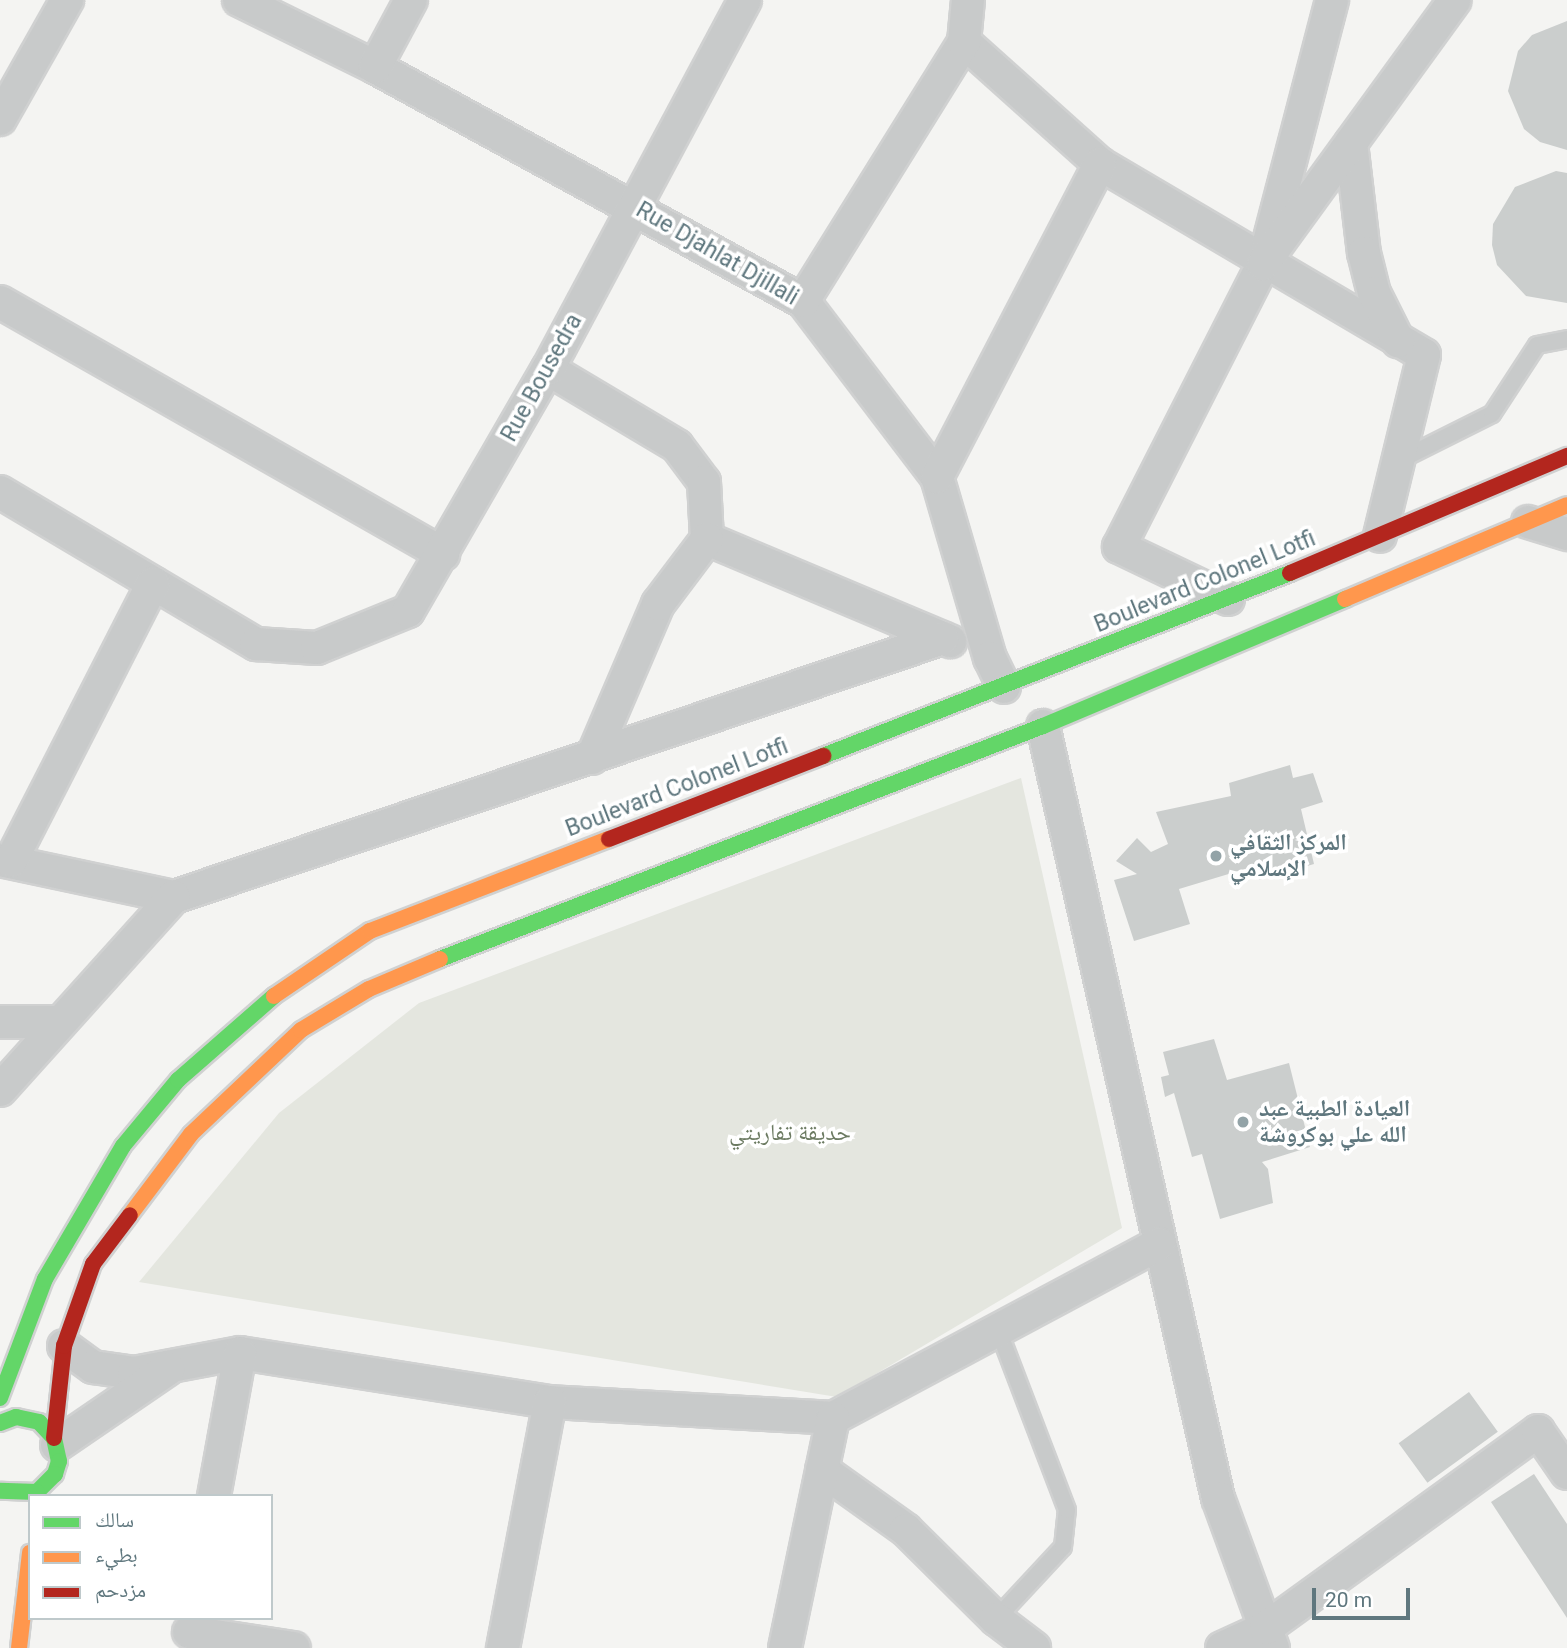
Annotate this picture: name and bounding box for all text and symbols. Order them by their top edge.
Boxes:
street label: Rue Djahlat Djillali [631,196,803,312]
street label: Rue Bousedra [496,309,588,447]
street label: Boulevard Colonel Lotfi [1090,525,1320,639]
street label: Boulevard Colonel Lotfi [562,733,792,843]
place label: المركز الثقافي الإسلامي [1230,829,1347,883]
marker: المركز الثقافي الإسلامي [1208,848,1224,864]
place label: العيادة الطبية عبد الله علي بوكروشة [1259,1095,1410,1149]
marker: العيادة الطبية عبد الله علي بوكروشة [1233,1112,1253,1132]
park label: حديقة تفاريتي [729,1119,851,1147]
legend [28,1494,273,1620]
text: سالك [95,1508,134,1532]
text: بطيء [95,1543,138,1567]
scale bar [1315,1574,1413,1618]
text: مزدحم [95,1578,146,1602]
text: 20 m [1325,1588,1372,1612]

